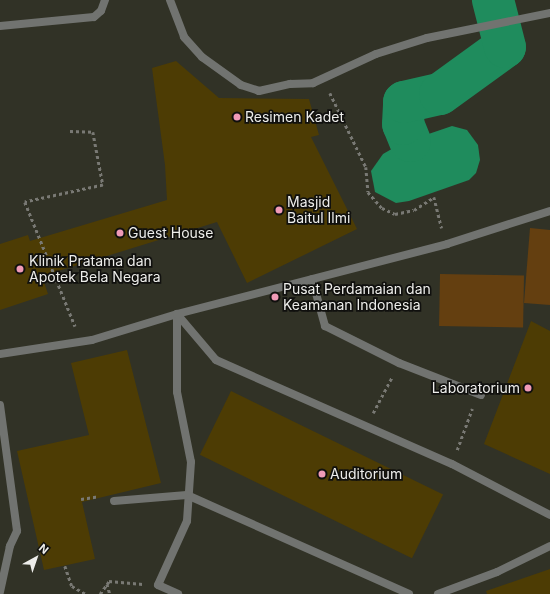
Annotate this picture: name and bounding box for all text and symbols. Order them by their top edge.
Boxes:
place label: Resimen Kadet [245,109,344,125]
marker: Resimen Kadet [232,112,242,122]
place label: Masjid Baitul Ilmi [287,194,350,226]
marker: Masjid Baitul Ilmi [274,205,284,215]
place label: Guest House [128,225,213,241]
marker: Guest House [115,228,125,238]
place label: Klinik Pratama dan Apotek Bela Negara [29,253,161,286]
marker: Klinik Pratama dan Apotek Bela Negara [14,263,26,275]
place label: Pusat Perdamaian dan Keamanan Indonesia [283,281,431,314]
marker: Pusat Perdamaian dan Keamanan Indonesia [270,292,280,302]
place label: Laboratorium [432,380,520,396]
marker: Laboratorium [523,383,533,393]
place label: Auditorium [330,466,402,482]
marker: Auditorium [317,469,327,479]
north arrow [16,538,56,578]
text: N [36,541,51,557]

